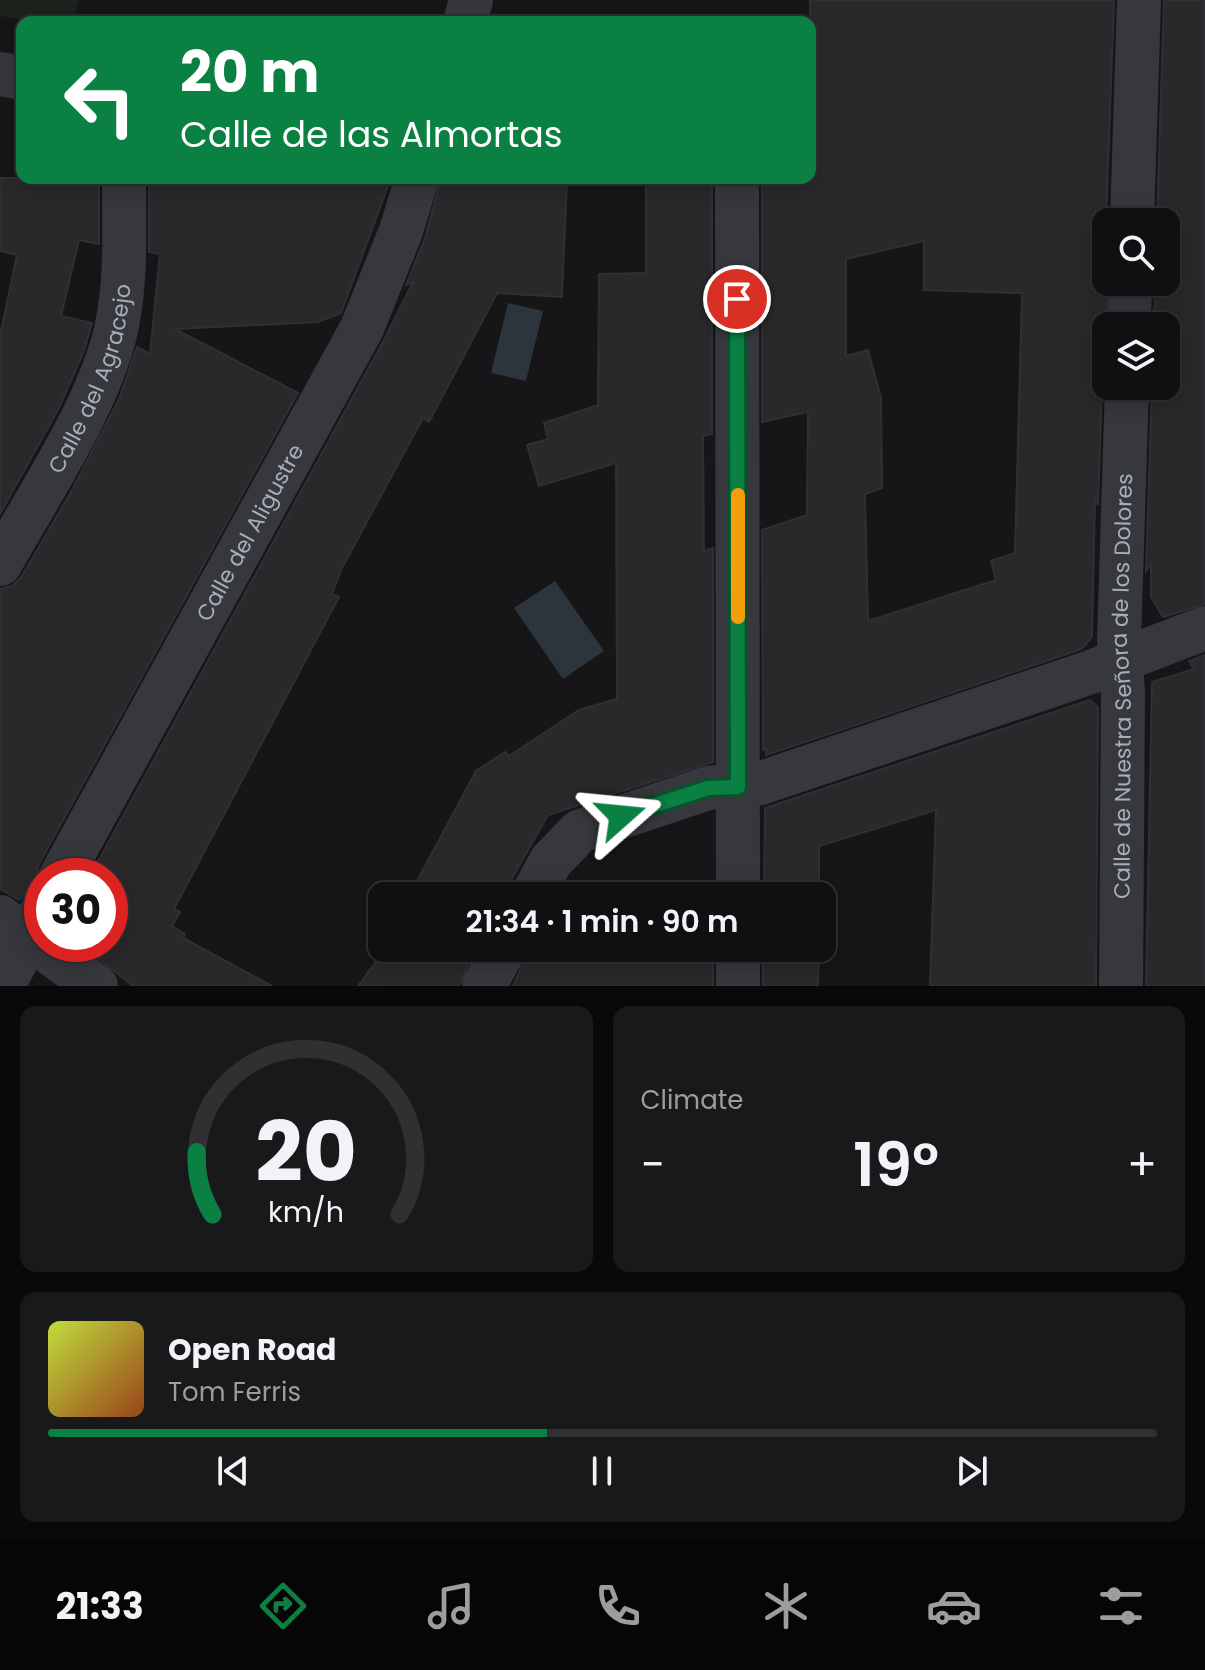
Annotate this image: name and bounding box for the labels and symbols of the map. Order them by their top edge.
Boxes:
pin [703,265,771,333]
street label: Calle del Agracejo [40,282,138,479]
street label: Calle del Aligustre [188,438,311,627]
street label: Calle de Nuestra Señora de los Dolores [1103,473,1140,899]
position arrow [579,774,663,858]
speed limit sign: 30 [24,858,128,962]

